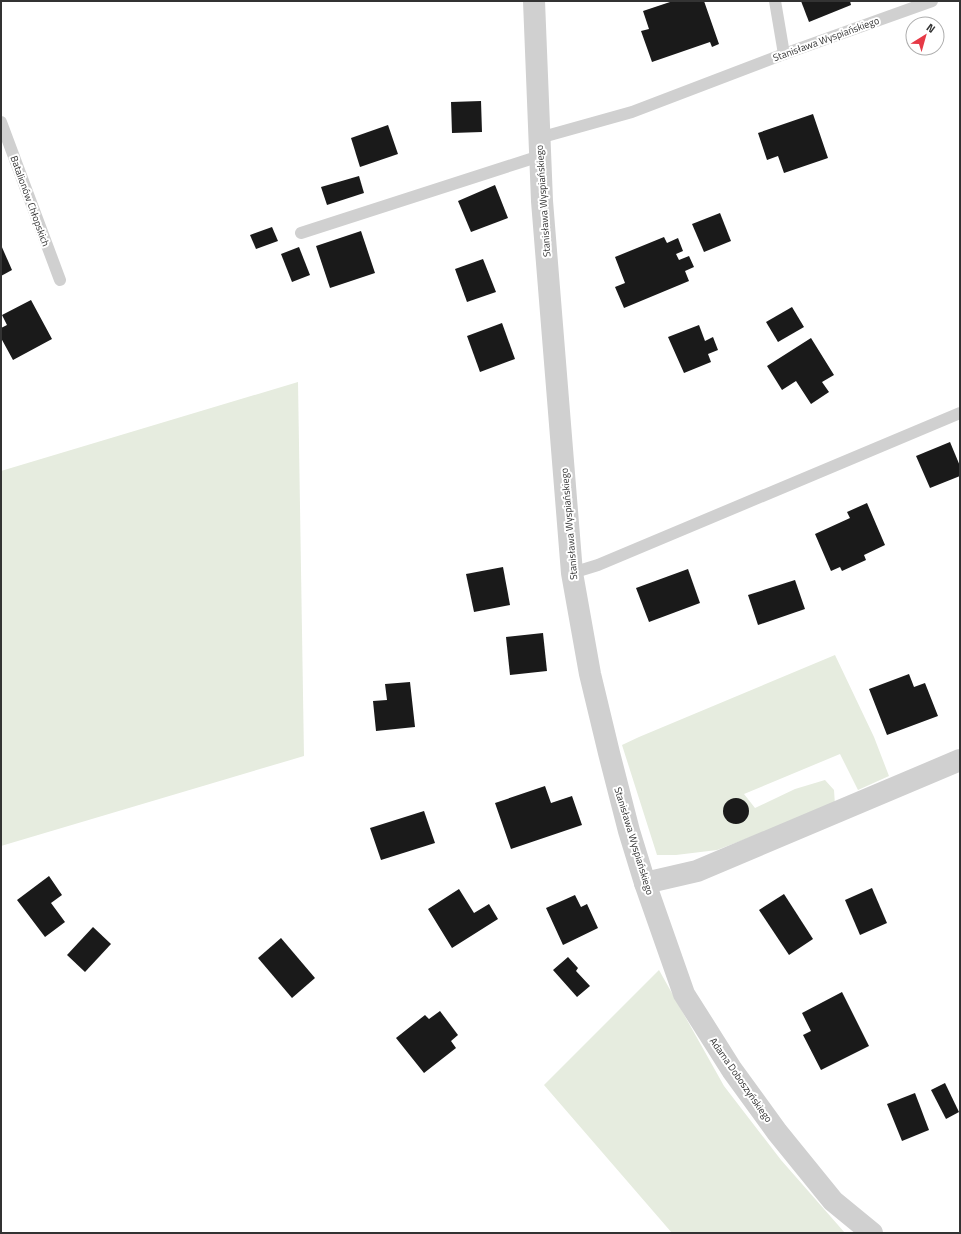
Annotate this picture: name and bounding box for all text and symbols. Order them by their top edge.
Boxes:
street label: Stanisława Wyspiańskiego [771,13,881,65]
north arrow [905,16,945,56]
text: N [923,19,939,37]
street label: Stanisława Wyspiańskiego [532,145,554,257]
street label: Batalionów Chłopskich [7,153,53,249]
street label: Stanisława Wyspiańskiego [557,467,581,581]
street label: Stanisława Wyspiańskiego [610,785,658,897]
street label: Adama Doboszyńskiego [706,1035,776,1125]

